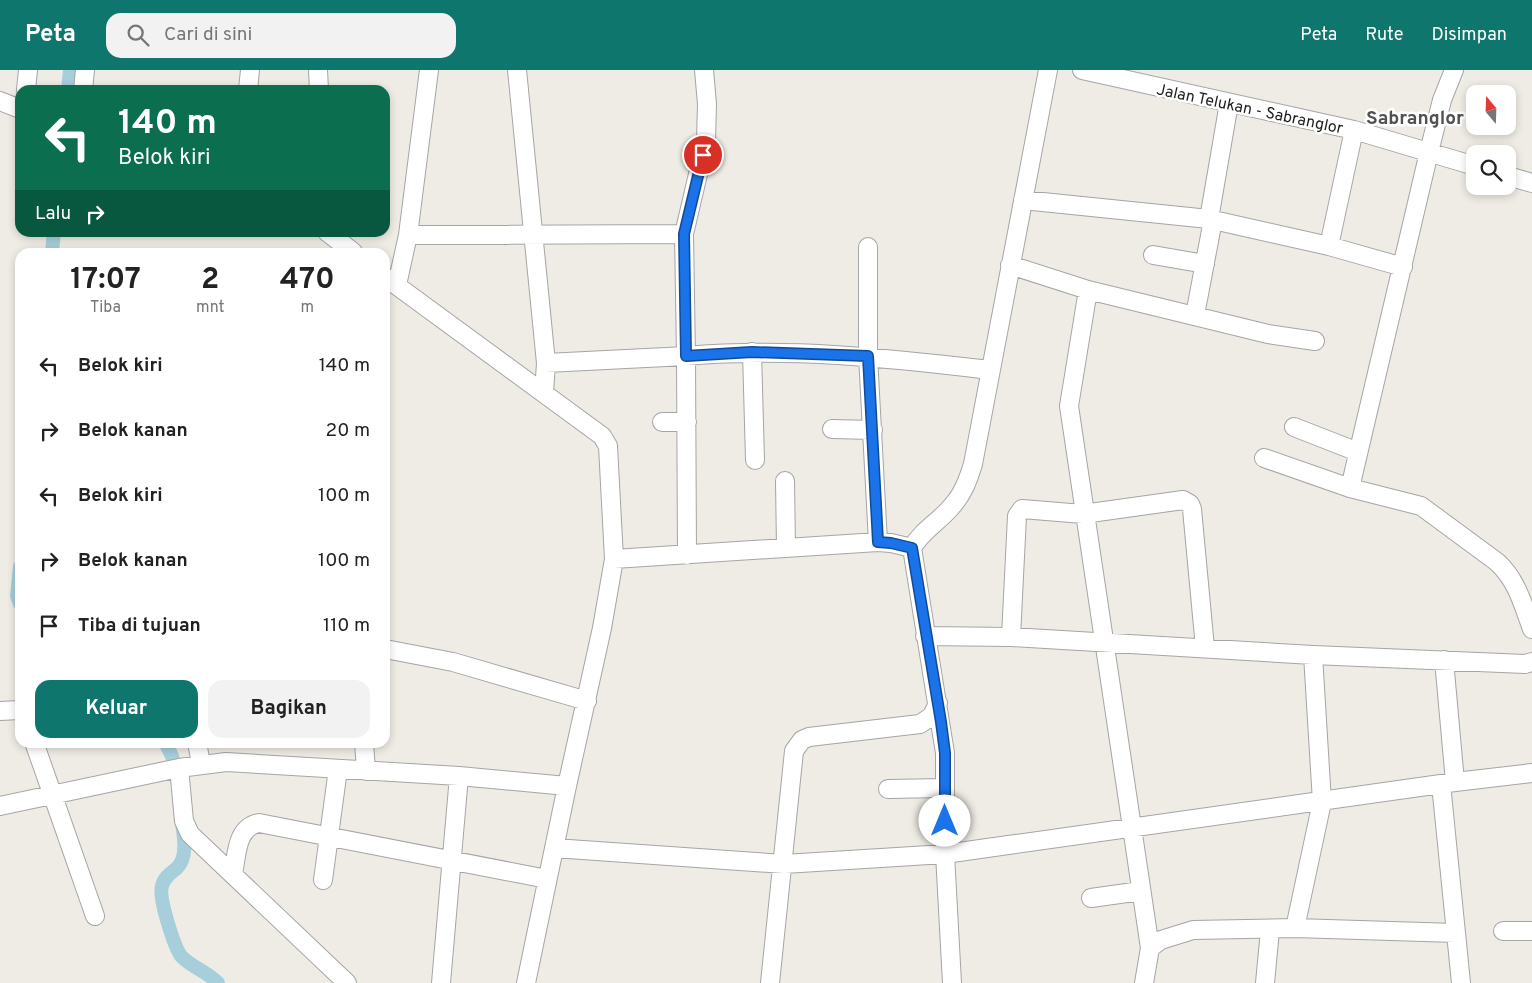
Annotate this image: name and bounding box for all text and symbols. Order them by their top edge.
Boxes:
search box [106,13,456,58]
text: Peta [25,20,76,50]
icon: search [124,21,152,49]
text: Cari di sini [164,23,252,47]
text: Peta [1300,24,1337,47]
text: Rute [1365,24,1403,47]
text: Disimpan [1431,24,1507,47]
street label: Jalan Telukan - Sabranglor [1154,80,1345,140]
north arrow [1466,85,1516,135]
map controls [1466,85,1516,195]
text: 140 m [118,102,217,146]
icon: left [35,105,100,170]
district label: Sabranglor [1366,107,1464,131]
pin [682,134,724,176]
icon: arrive [689,141,717,169]
text: Belok kiri [118,145,211,172]
button: search [1466,145,1516,195]
icon: right [81,200,109,228]
text: Lalu [35,202,71,226]
text: 17:07 [70,262,141,299]
text: 2 [201,262,219,299]
text: 470 [280,262,335,299]
text: Tiba [90,298,121,318]
text: mnt [196,298,225,318]
text: m [300,298,314,318]
icon: left [35,352,63,380]
text: Belok kiri [78,354,163,378]
text: 140 m [319,354,370,378]
icon: right [35,417,63,445]
text: Belok kanan [78,419,188,443]
text: 20 m [326,419,370,443]
icon: left [35,482,63,510]
text: Belok kiri [78,484,163,508]
text: 100 m [318,484,370,508]
icon: right [35,547,63,575]
text: Belok kanan [78,549,188,573]
text: 100 m [318,549,370,573]
icon: arrive [35,612,63,640]
text: Tiba di tujuan [78,614,201,638]
text: 110 m [323,614,370,638]
button: Keluar [35,680,198,738]
button: Bagikan [208,680,370,738]
position arrow [918,794,970,846]

